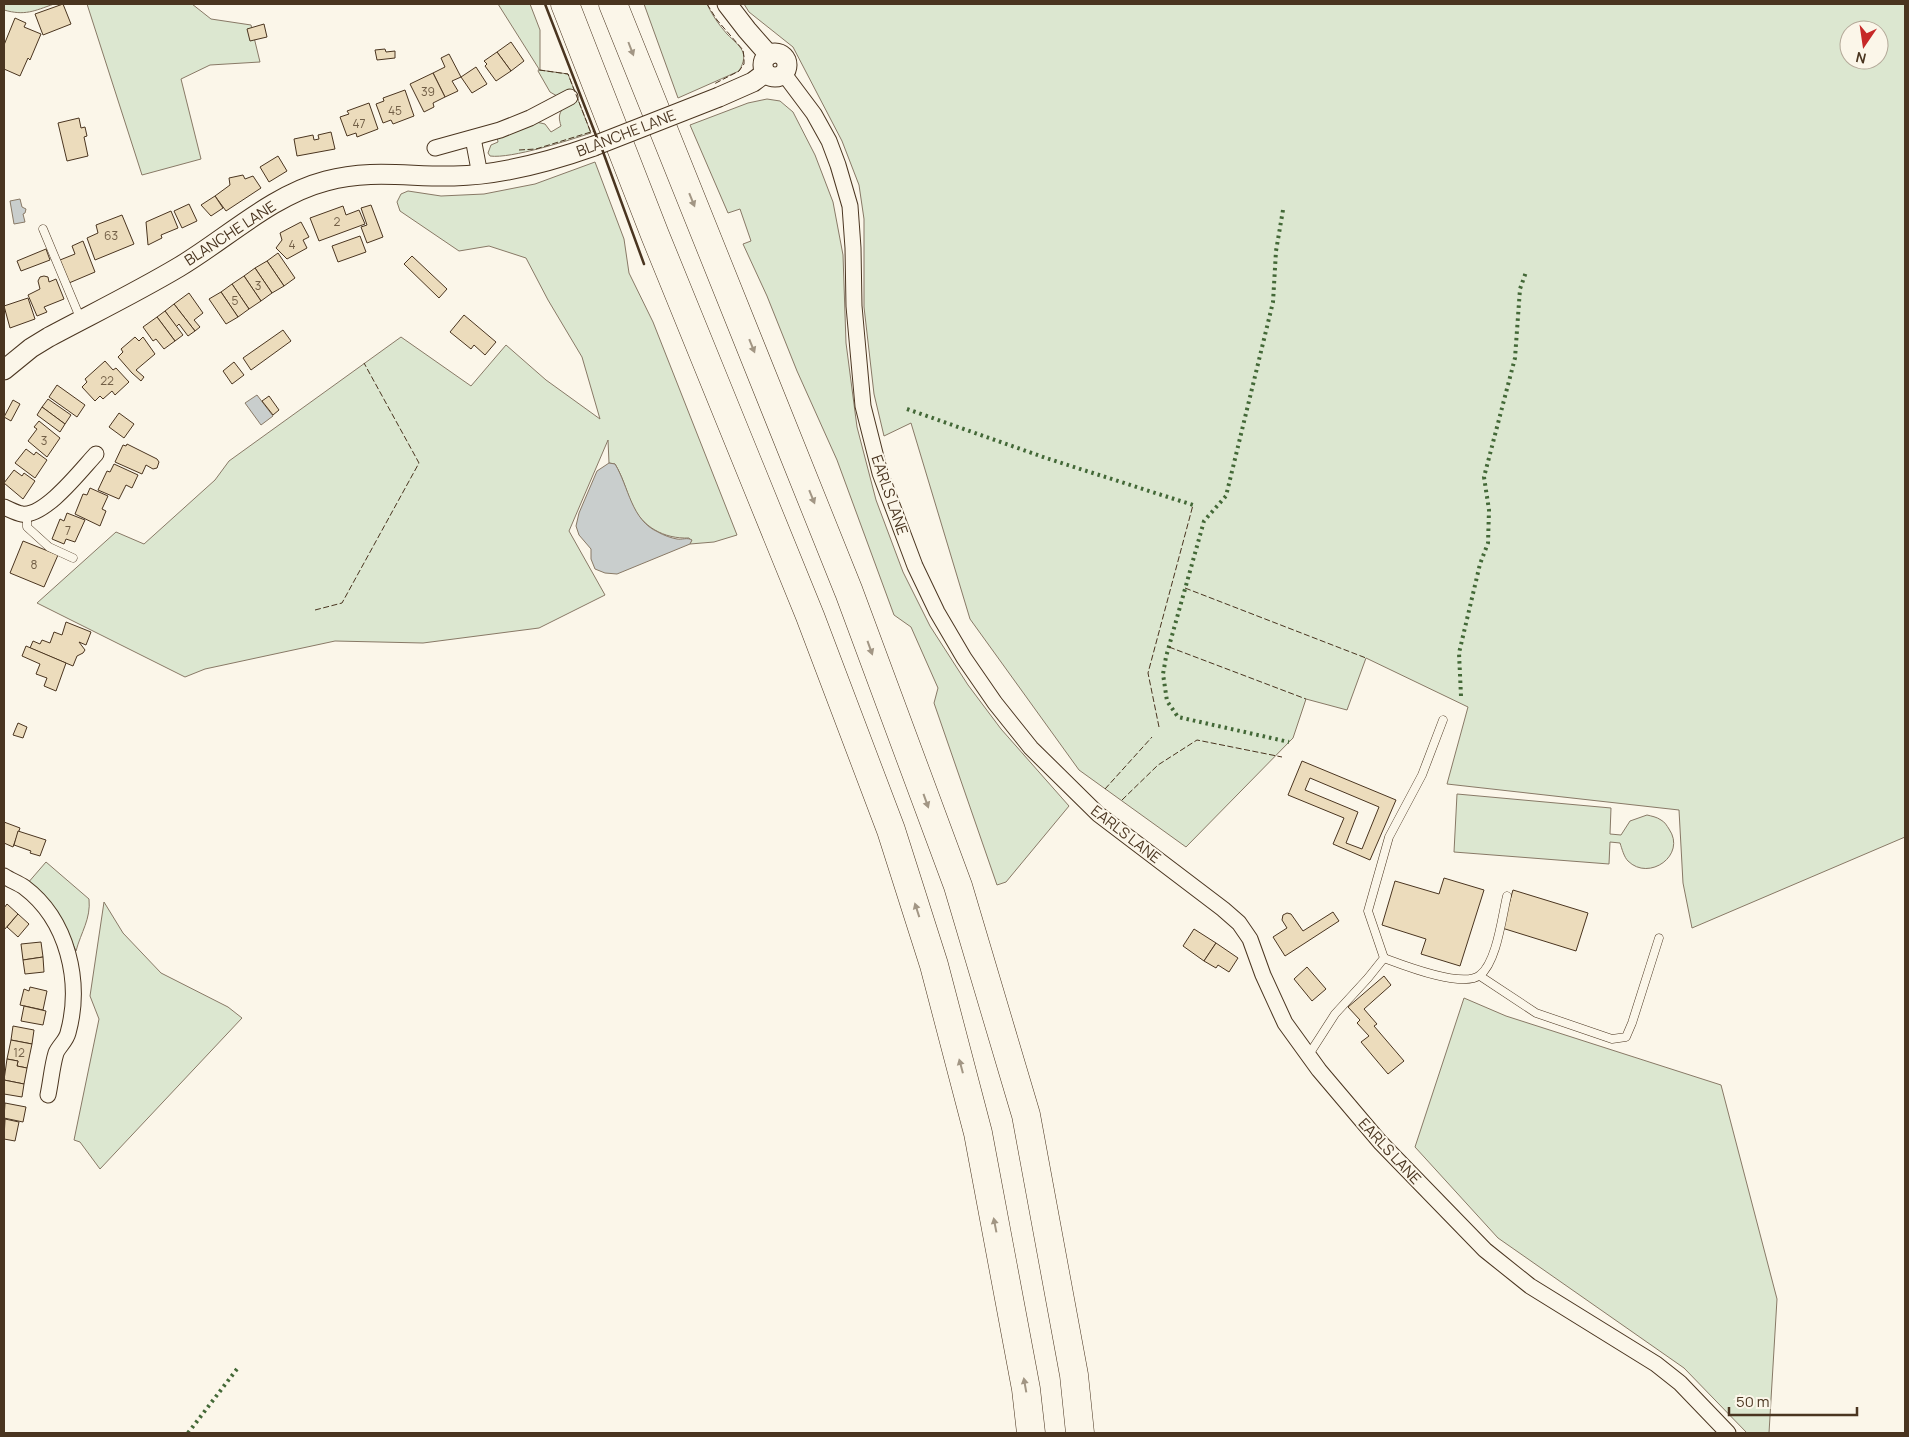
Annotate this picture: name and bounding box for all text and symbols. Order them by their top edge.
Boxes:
north arrow [1839,20,1889,70]
one-way arrow [627,42,635,57]
text: N [1854,48,1868,69]
house number: 39 [421,83,435,100]
house number: 45 [388,102,402,119]
street label: BLANCHE LANE [573,104,679,162]
house number: 47 [352,115,366,132]
one-way arrow [688,193,696,208]
street label: BLANCHE LANE [180,196,280,270]
house number: 2 [334,213,341,230]
house number: 63 [104,227,118,244]
house number: 4 [288,236,296,253]
house number: 3 [255,277,261,294]
house number: 5 [232,292,239,309]
one-way arrow [748,339,756,353]
house number: 22 [100,372,114,389]
house number: 3 [41,432,47,449]
street label: EARLS LANE [866,452,914,538]
one-way arrow [808,490,816,504]
house number: 7 [65,522,71,539]
house number: 8 [31,556,38,573]
one-way arrow [867,641,874,656]
one-way arrow [922,794,930,809]
street label: EARLS LANE [1087,800,1165,868]
one-way arrow [912,902,920,917]
house number: 12 [13,1044,25,1061]
one-way arrow [957,1059,965,1074]
street label: EARLS LANE [1354,1113,1426,1189]
one-way arrow [991,1217,999,1233]
one-way arrow [1020,1377,1028,1393]
scale bar [1729,1384,1856,1416]
text: 50 m [1736,1391,1770,1412]

